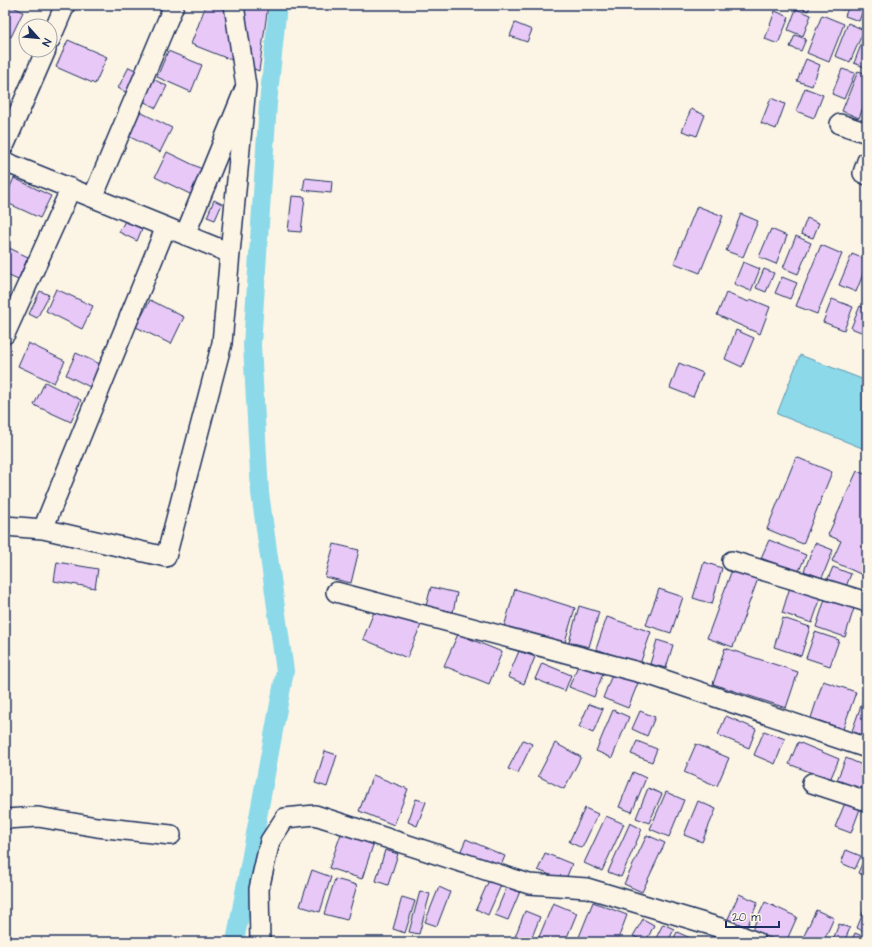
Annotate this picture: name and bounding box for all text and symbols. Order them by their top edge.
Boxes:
north arrow [18,18,58,58]
text: N [38,36,55,49]
scale bar [726,903,779,929]
text: 20 m [732,909,761,926]

